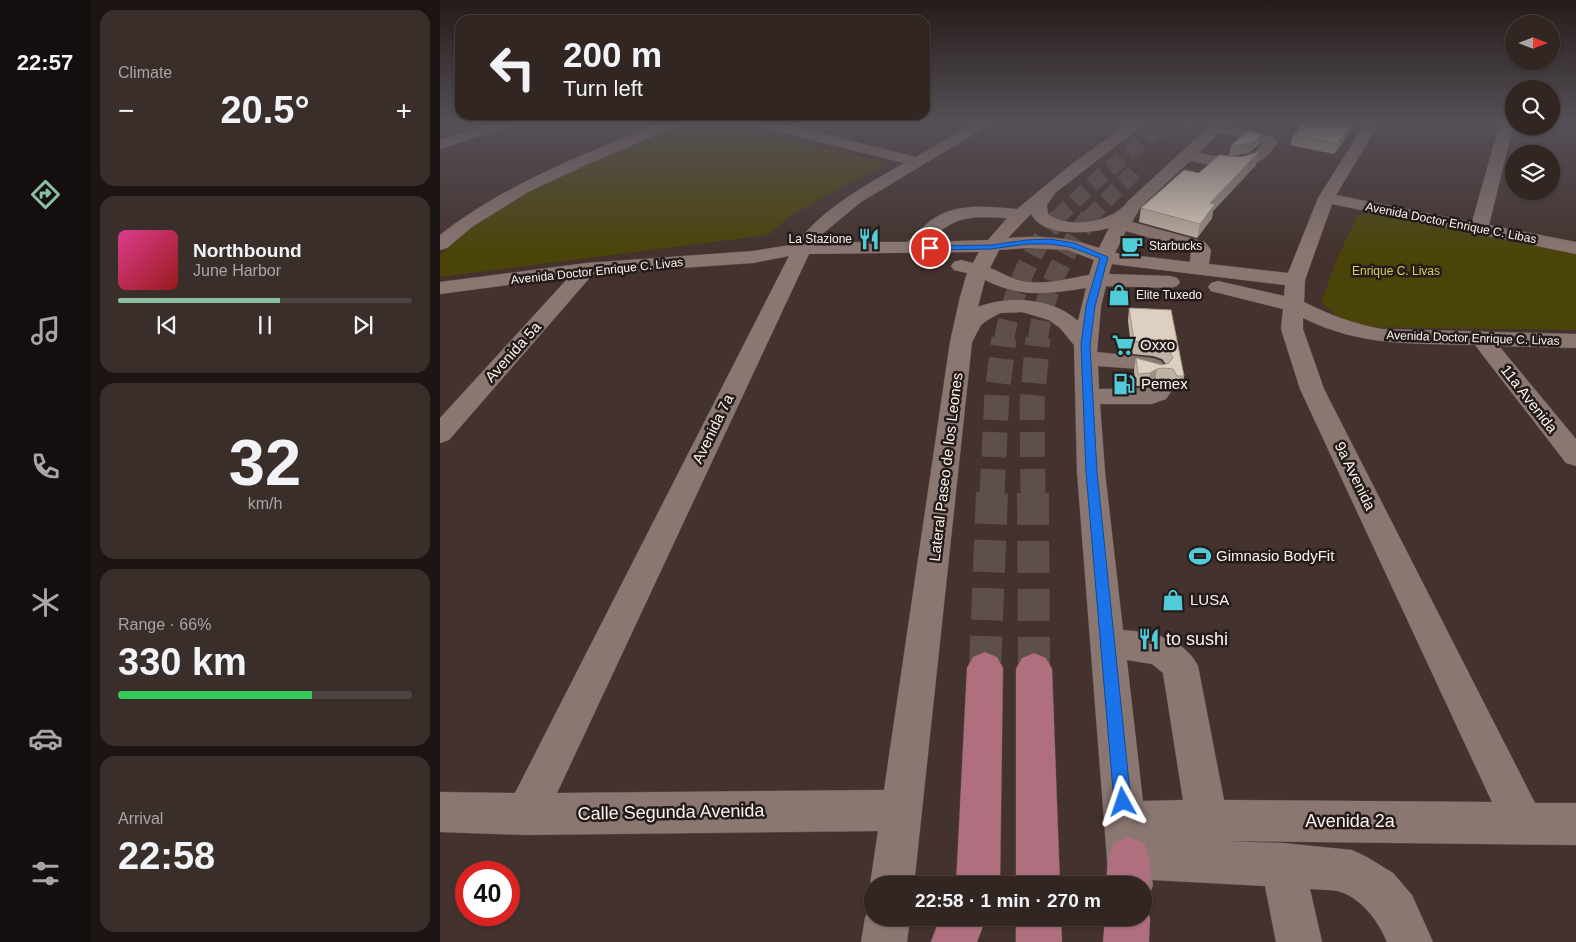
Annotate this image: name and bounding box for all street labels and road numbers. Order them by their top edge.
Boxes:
street label: Avenida Doctor Enrique C. Libas [1364,200,1538,246]
street label: Avenida Doctor Enrique C. Livas [510,255,684,287]
street label: Avenida 5a [481,318,544,385]
street label: Avenida Doctor Enrique C. Livas [1386,328,1560,348]
street label: 11a Avenida [1498,361,1561,436]
street label: Lateral Paseo de los Leones [925,372,966,562]
street label: Avenida 7a [689,391,737,466]
street label: 9a Avenida [1332,439,1380,513]
street label: Calle Segunda Avenida [577,800,766,824]
street label: Avenida 2a [1305,811,1396,831]

